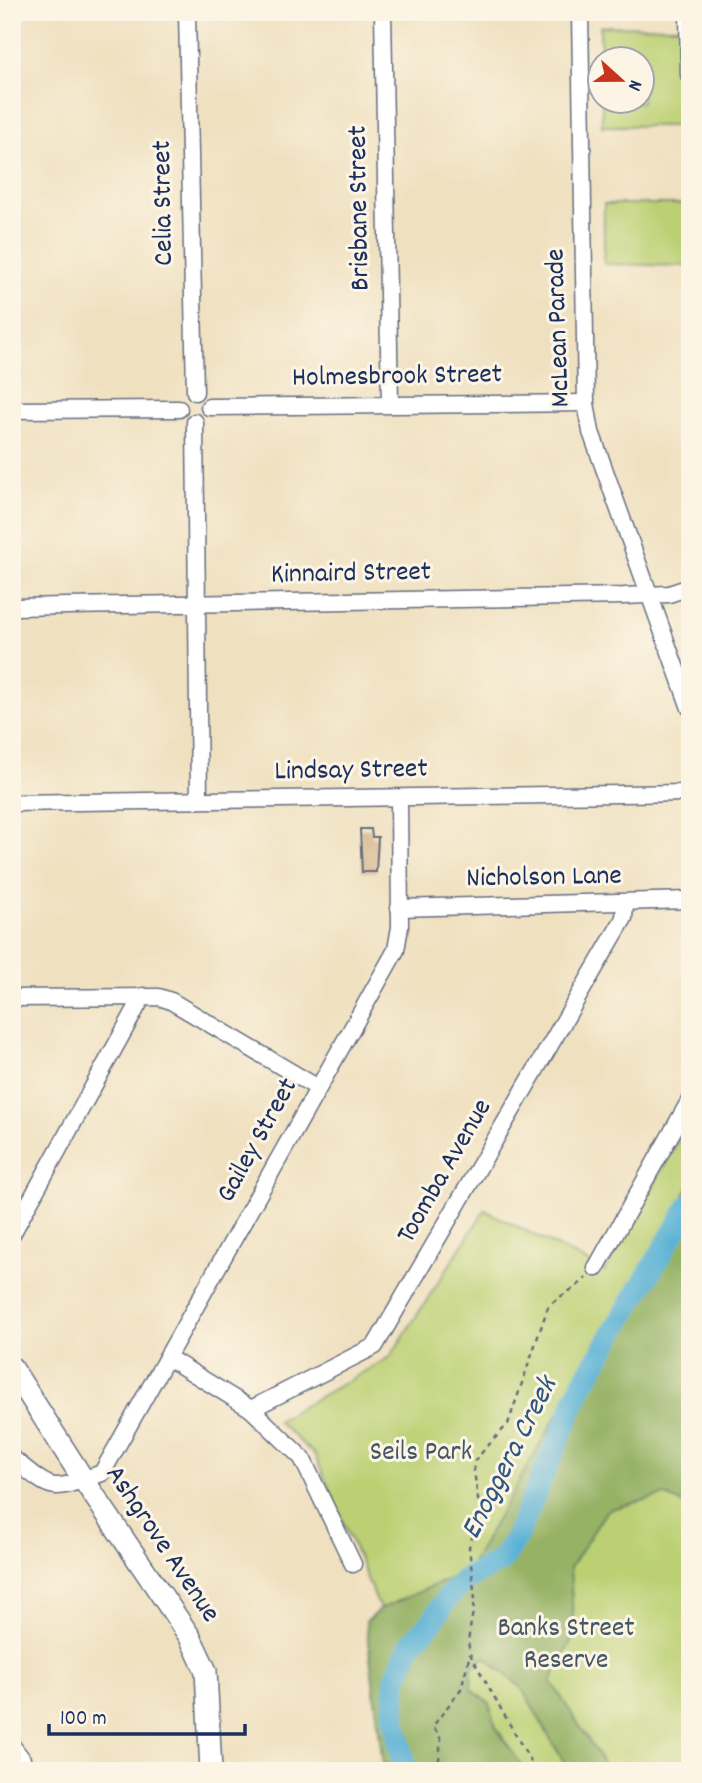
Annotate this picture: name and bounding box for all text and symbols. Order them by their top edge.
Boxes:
north arrow [586,46,656,116]
text: N [619,76,648,94]
street label: Brisbane Street [340,125,382,291]
street label: Celia Street [144,140,186,266]
street label: McLean Parade [537,248,583,408]
street label: Holmesbrook Street [292,356,502,400]
street label: Kinnaird Street [271,554,431,596]
street label: Lindsay Street [274,751,428,793]
street label: Nicholson Lane [466,858,622,900]
street label: Gailey Street [208,1071,310,1211]
street label: Toomba Avenue [388,1092,504,1252]
water label: Enoggera Creek [452,1368,572,1548]
park label: Seils Park [370,1434,472,1474]
street label: Ashgrove Avenue [94,1458,228,1632]
park label: Banks Street Reserve [497,1610,635,1682]
scale bar [49,1692,245,1736]
text: 100 m [60,1705,107,1735]

